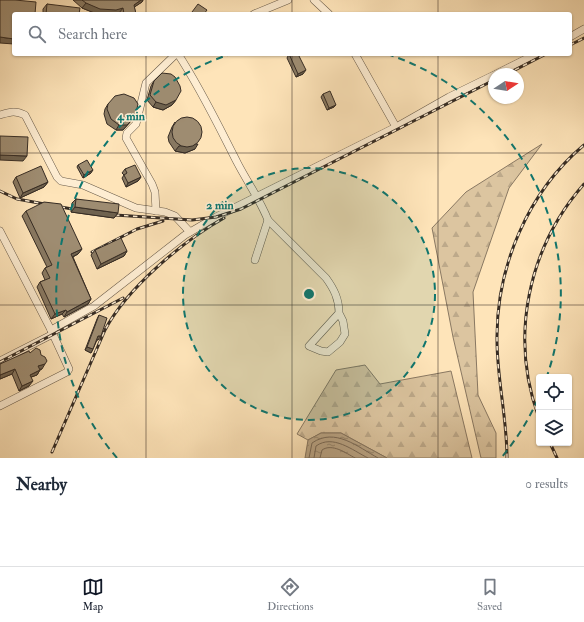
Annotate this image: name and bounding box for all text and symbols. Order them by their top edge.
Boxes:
search box [12,12,572,56]
icon: search [26,23,48,45]
text: Search here [58,25,127,44]
north arrow [488,68,524,104]
text: 4 min [116,109,146,124]
text: 2 min [206,198,234,213]
centre of rings [302,287,316,301]
map controls [536,374,572,446]
button: locate [536,374,572,410]
button: layers [536,410,572,446]
text: Nearby [16,474,67,495]
text: 0 results [525,476,568,492]
tab: Map [82,576,104,613]
tab: Directions [267,576,314,613]
tab: Saved [477,576,502,613]

